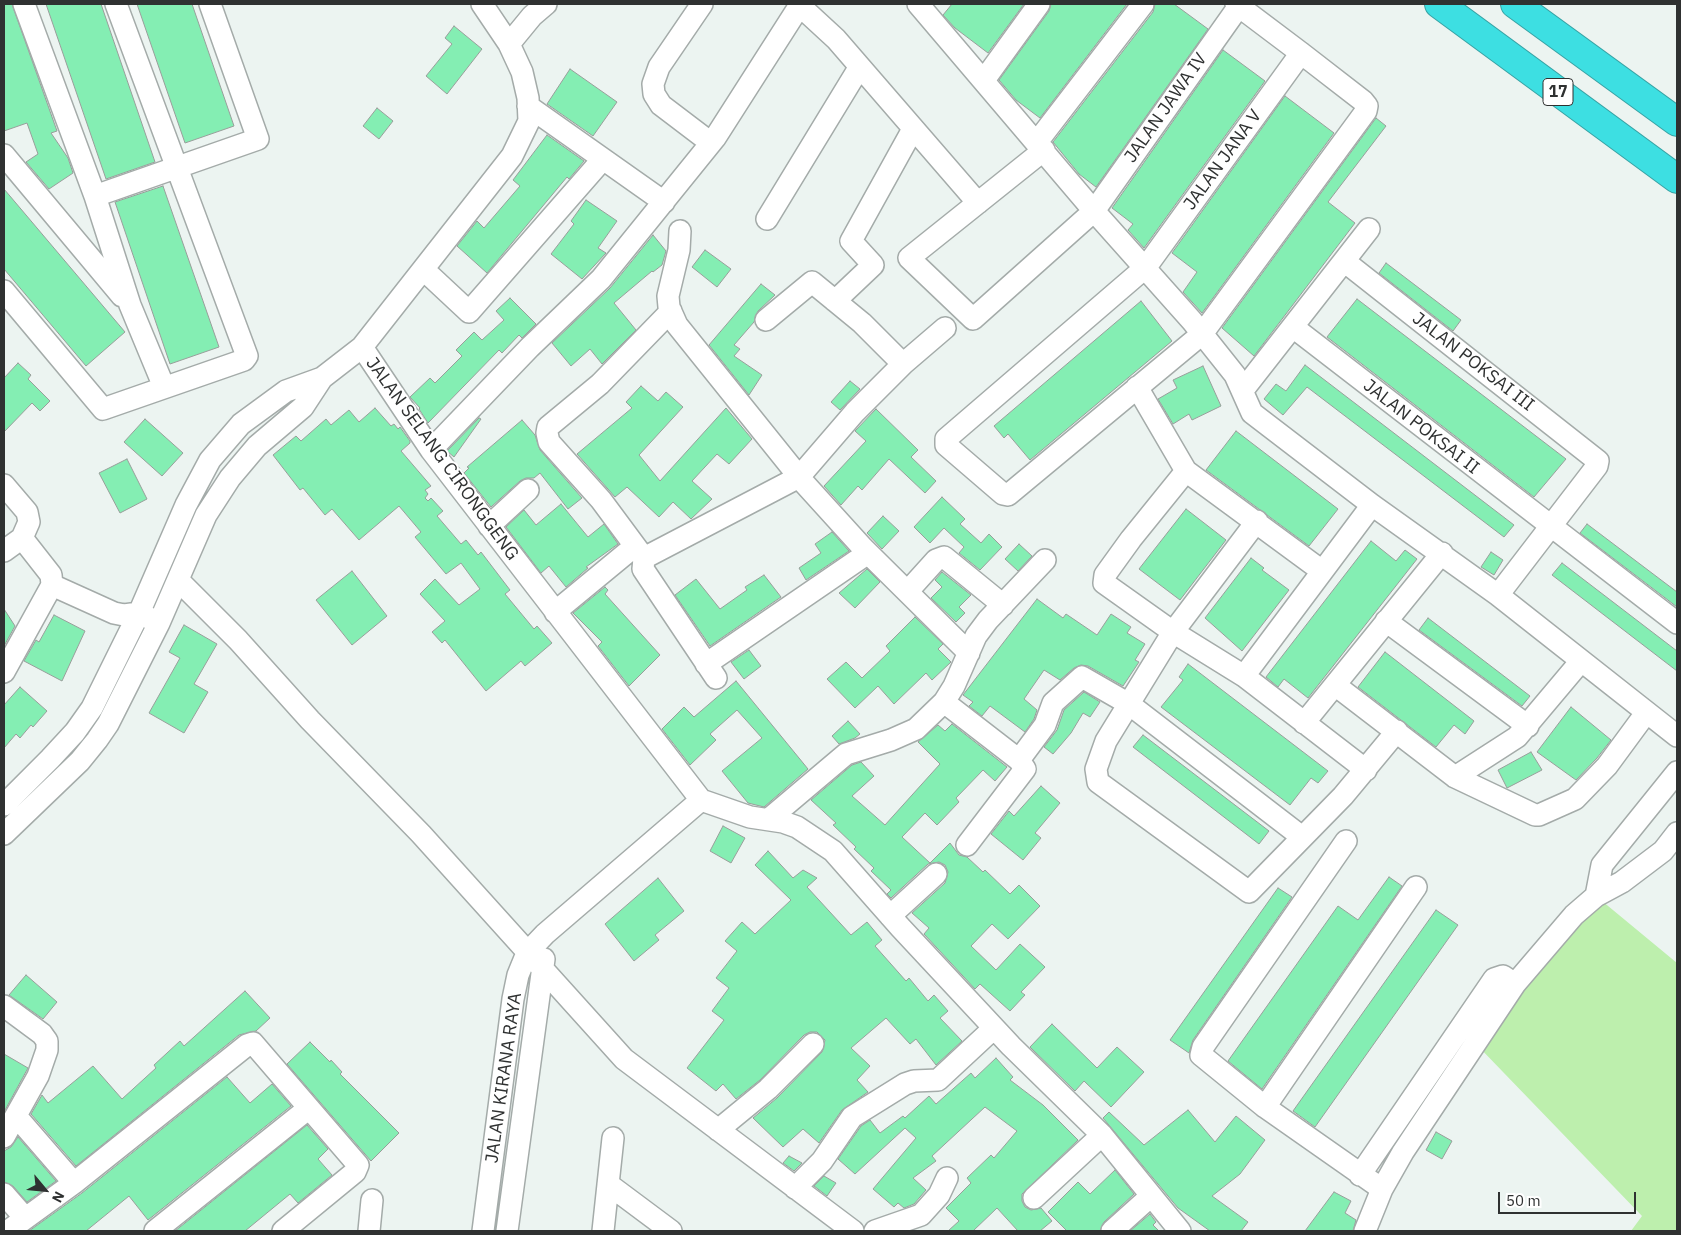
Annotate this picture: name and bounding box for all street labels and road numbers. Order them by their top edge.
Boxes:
street label: JALAN JAWA IV [1120,49,1212,167]
road number: 17 [1543,78,1573,105]
street label: JALAN JANA V [1179,106,1267,214]
street label: JALAN POKSAI III [1408,308,1538,416]
street label: JALAN SELANG CIRONGGENG [361,353,523,565]
street label: JALAN POKSAI II [1359,375,1483,479]
street label: JALAN KIRANA RAYA [481,991,527,1165]

